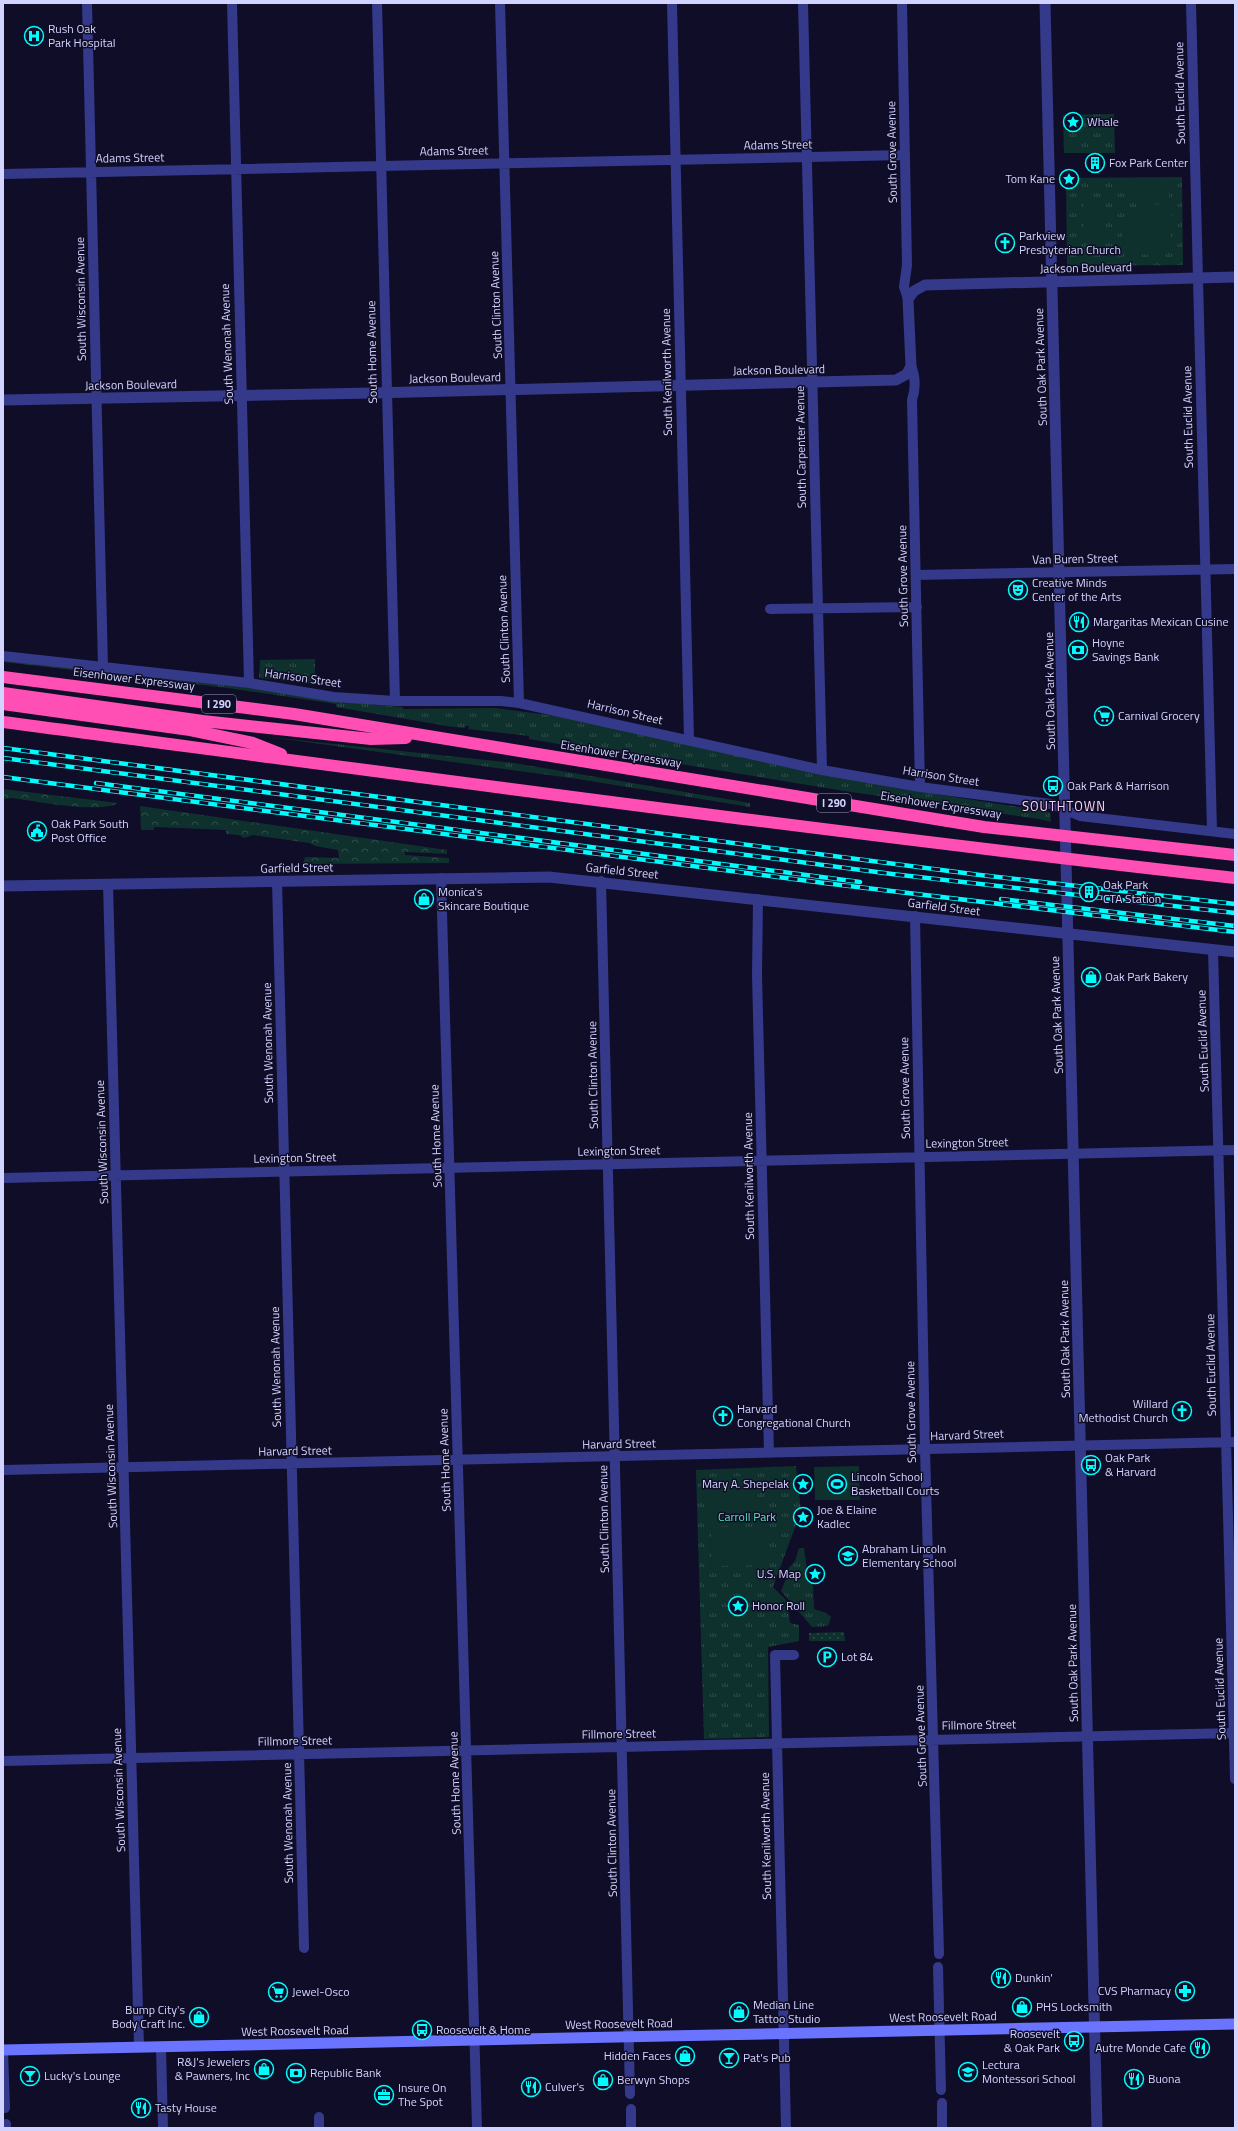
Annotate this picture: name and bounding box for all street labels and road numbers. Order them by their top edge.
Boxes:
street label: South Euclid Avenue [1169,42,1190,144]
street label: South Grove Avenue [881,101,902,203]
street label: Adams Street [744,134,813,155]
street label: Adams Street [420,140,489,161]
street label: Adams Street [96,147,165,168]
street label: South Wisconsin Avenue [70,237,91,361]
street label: South Clinton Avenue [484,251,507,359]
street label: Jackson Boulevard [1040,257,1132,278]
street label: South Wenonah Avenue [215,283,238,405]
street label: South Home Avenue [361,300,382,404]
street label: South Kenilworth Avenue [656,308,677,436]
street label: South Oak Park Avenue [1029,308,1052,426]
street label: Jackson Boulevard [733,359,825,380]
street label: South Euclid Avenue [1177,366,1198,468]
street label: Jackson Boulevard [409,367,501,388]
street label: Jackson Boulevard [85,374,177,395]
street label: South Carpenter Avenue [790,386,811,508]
street label: South Grove Avenue [892,525,913,627]
street label: Van Buren Street [1032,548,1119,569]
street label: South Clinton Avenue [492,575,515,683]
street label: South Oak Park Avenue [1039,632,1060,750]
street label: Eisenhower Expressway [72,662,196,695]
street label: Harrison Street [264,663,343,692]
street label: Harrison Street [585,694,666,730]
road number: I 290 [202,695,236,713]
street label: Eisenhower Expressway [559,735,683,772]
street label: Harrison Street [902,760,981,791]
street label: Eisenhower Expressway [879,786,1003,823]
road number: I 290 [817,794,851,812]
street label: Garfield Street [260,857,334,878]
street label: Garfield Street [585,857,660,884]
street label: Garfield Street [907,893,982,920]
street label: South Oak Park Avenue [1045,956,1068,1074]
street label: South Wenonah Avenue [257,982,278,1104]
street label: South Euclid Avenue [1191,989,1214,1093]
street label: South Clinton Avenue [582,1021,603,1129]
street label: South Grove Avenue [894,1037,915,1139]
street label: South Wisconsin Avenue [90,1080,113,1204]
street label: South Home Avenue [424,1084,447,1188]
street label: South Kenilworth Avenue [738,1112,759,1240]
street label: Lexington Street [925,1132,1009,1153]
street label: Lexington Street [577,1140,661,1161]
street label: Lexington Street [253,1147,337,1168]
street label: South Oak Park Avenue [1054,1280,1075,1398]
street label: South Wenonah Avenue [265,1306,286,1428]
street label: South Euclid Avenue [1200,1314,1221,1416]
street label: South Grove Avenue [900,1361,921,1463]
street label: South Wisconsin Avenue [99,1404,122,1528]
street label: South Home Avenue [433,1408,456,1512]
street label: Harvard Street [930,1424,1005,1445]
street label: Harvard Street [582,1433,657,1454]
street label: Harvard Street [258,1440,333,1461]
street label: South Clinton Avenue [593,1465,614,1573]
street label: South Oak Park Avenue [1062,1604,1083,1722]
street label: South Euclid Avenue [1208,1637,1231,1741]
street label: South Grove Avenue [909,1685,932,1787]
street label: Fillmore Street [942,1714,1017,1735]
street label: Fillmore Street [582,1723,657,1744]
street label: South Wisconsin Avenue [107,1728,130,1852]
street label: Fillmore Street [258,1730,333,1751]
street label: South Home Avenue [443,1731,466,1835]
street label: South Wenonah Avenue [277,1762,298,1884]
street label: South Kenilworth Avenue [755,1772,776,1900]
street label: South Clinton Avenue [601,1789,622,1897]
street label: West Roosevelt Road [889,2006,997,2027]
street label: West Roosevelt Road [565,2013,673,2034]
street label: West Roosevelt Road [241,2020,349,2041]

